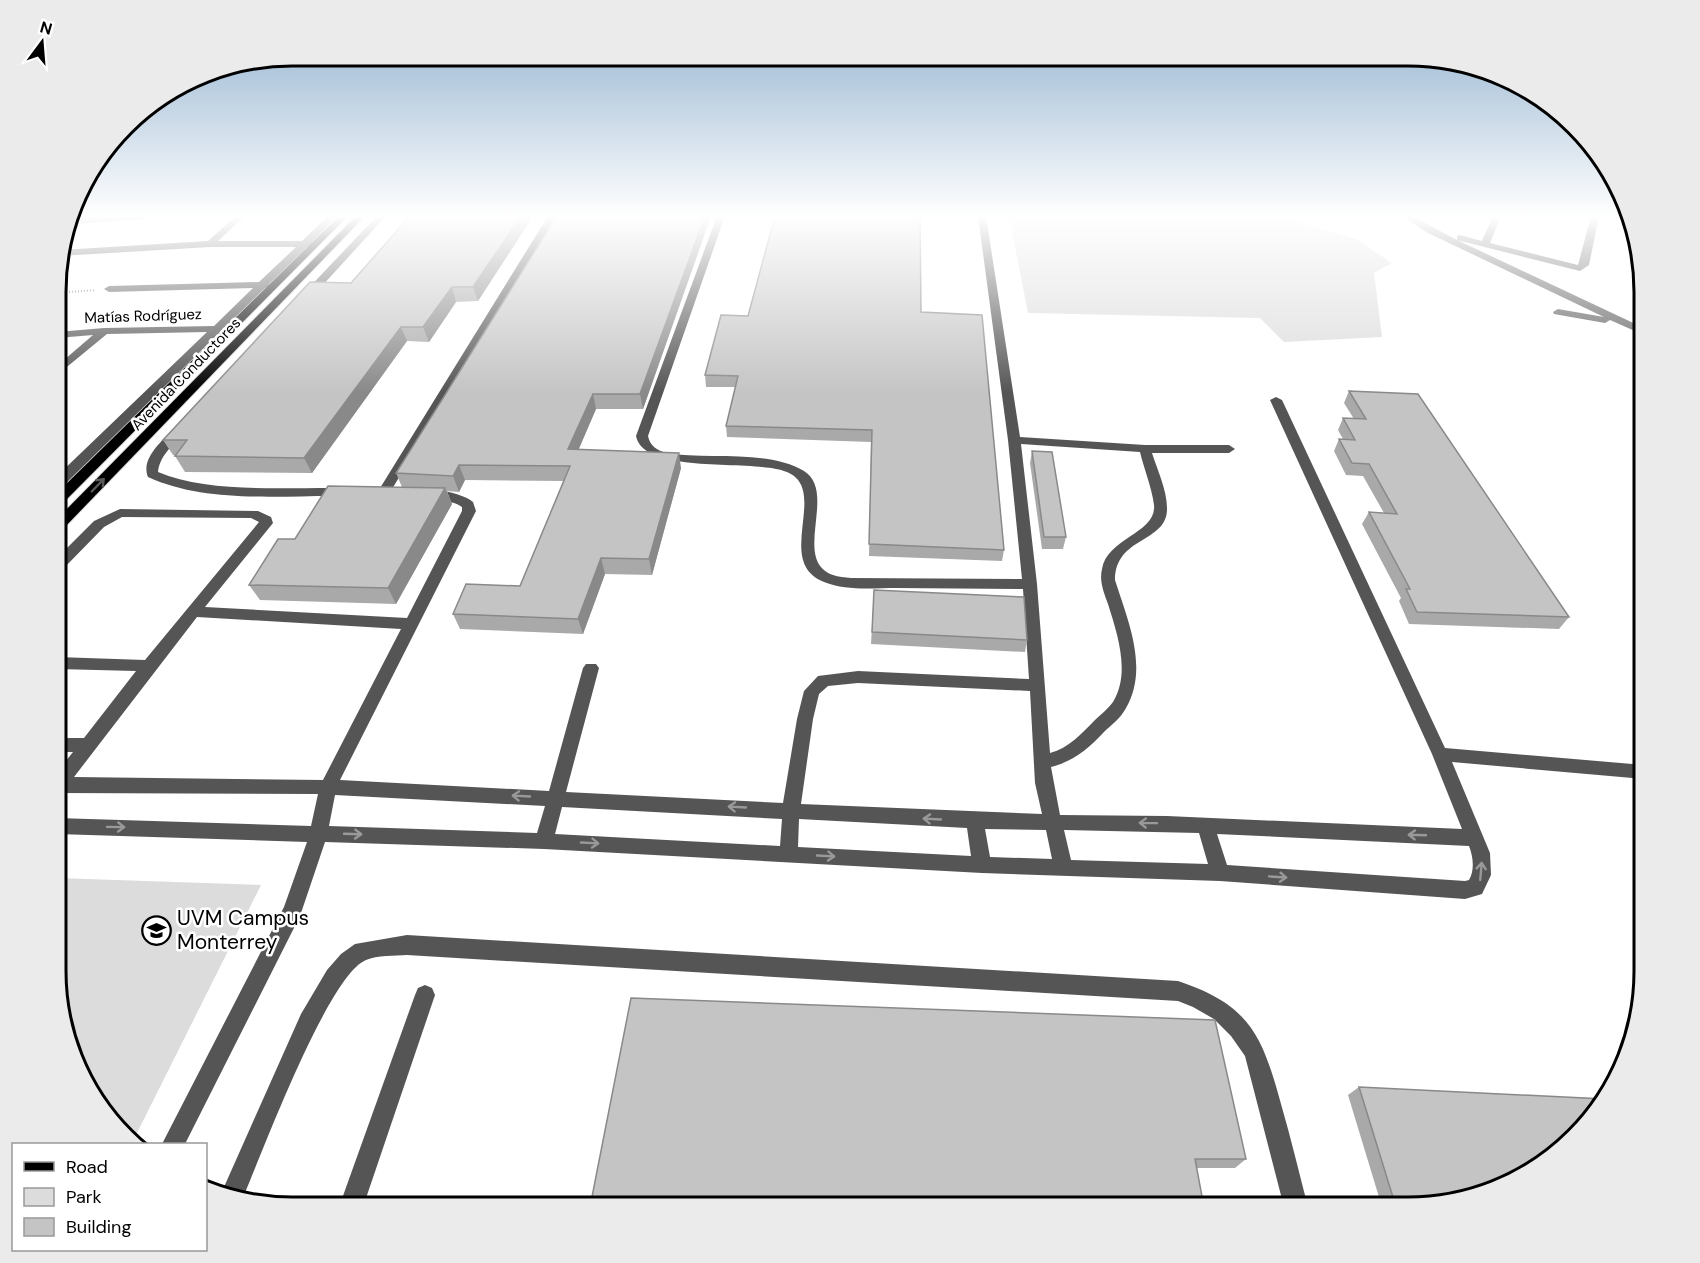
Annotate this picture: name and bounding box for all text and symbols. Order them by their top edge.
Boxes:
north arrow [12,12,72,72]
text: N [37,16,55,40]
street label: Matías Rodríguez [84,304,202,328]
street label: Avenida Conductores [127,313,245,435]
one-way arrow [91,478,106,493]
one-way arrow [512,791,532,802]
one-way arrow [728,802,748,813]
one-way arrow [922,813,942,824]
one-way arrow [1138,818,1158,829]
one-way arrow [105,822,125,833]
one-way arrow [342,828,362,840]
one-way arrow [1407,830,1427,841]
one-way arrow [579,838,599,849]
one-way arrow [816,850,836,861]
one-way arrow [1476,862,1487,882]
one-way arrow [1268,872,1288,883]
place label: UVM Campus Monterrey [177,904,309,956]
school or university icon: UVM Campus Monterrey [140,914,172,946]
legend [12,1143,207,1251]
text: Road [66,1155,108,1179]
text: Park [66,1185,102,1209]
text: Building [66,1215,131,1239]

